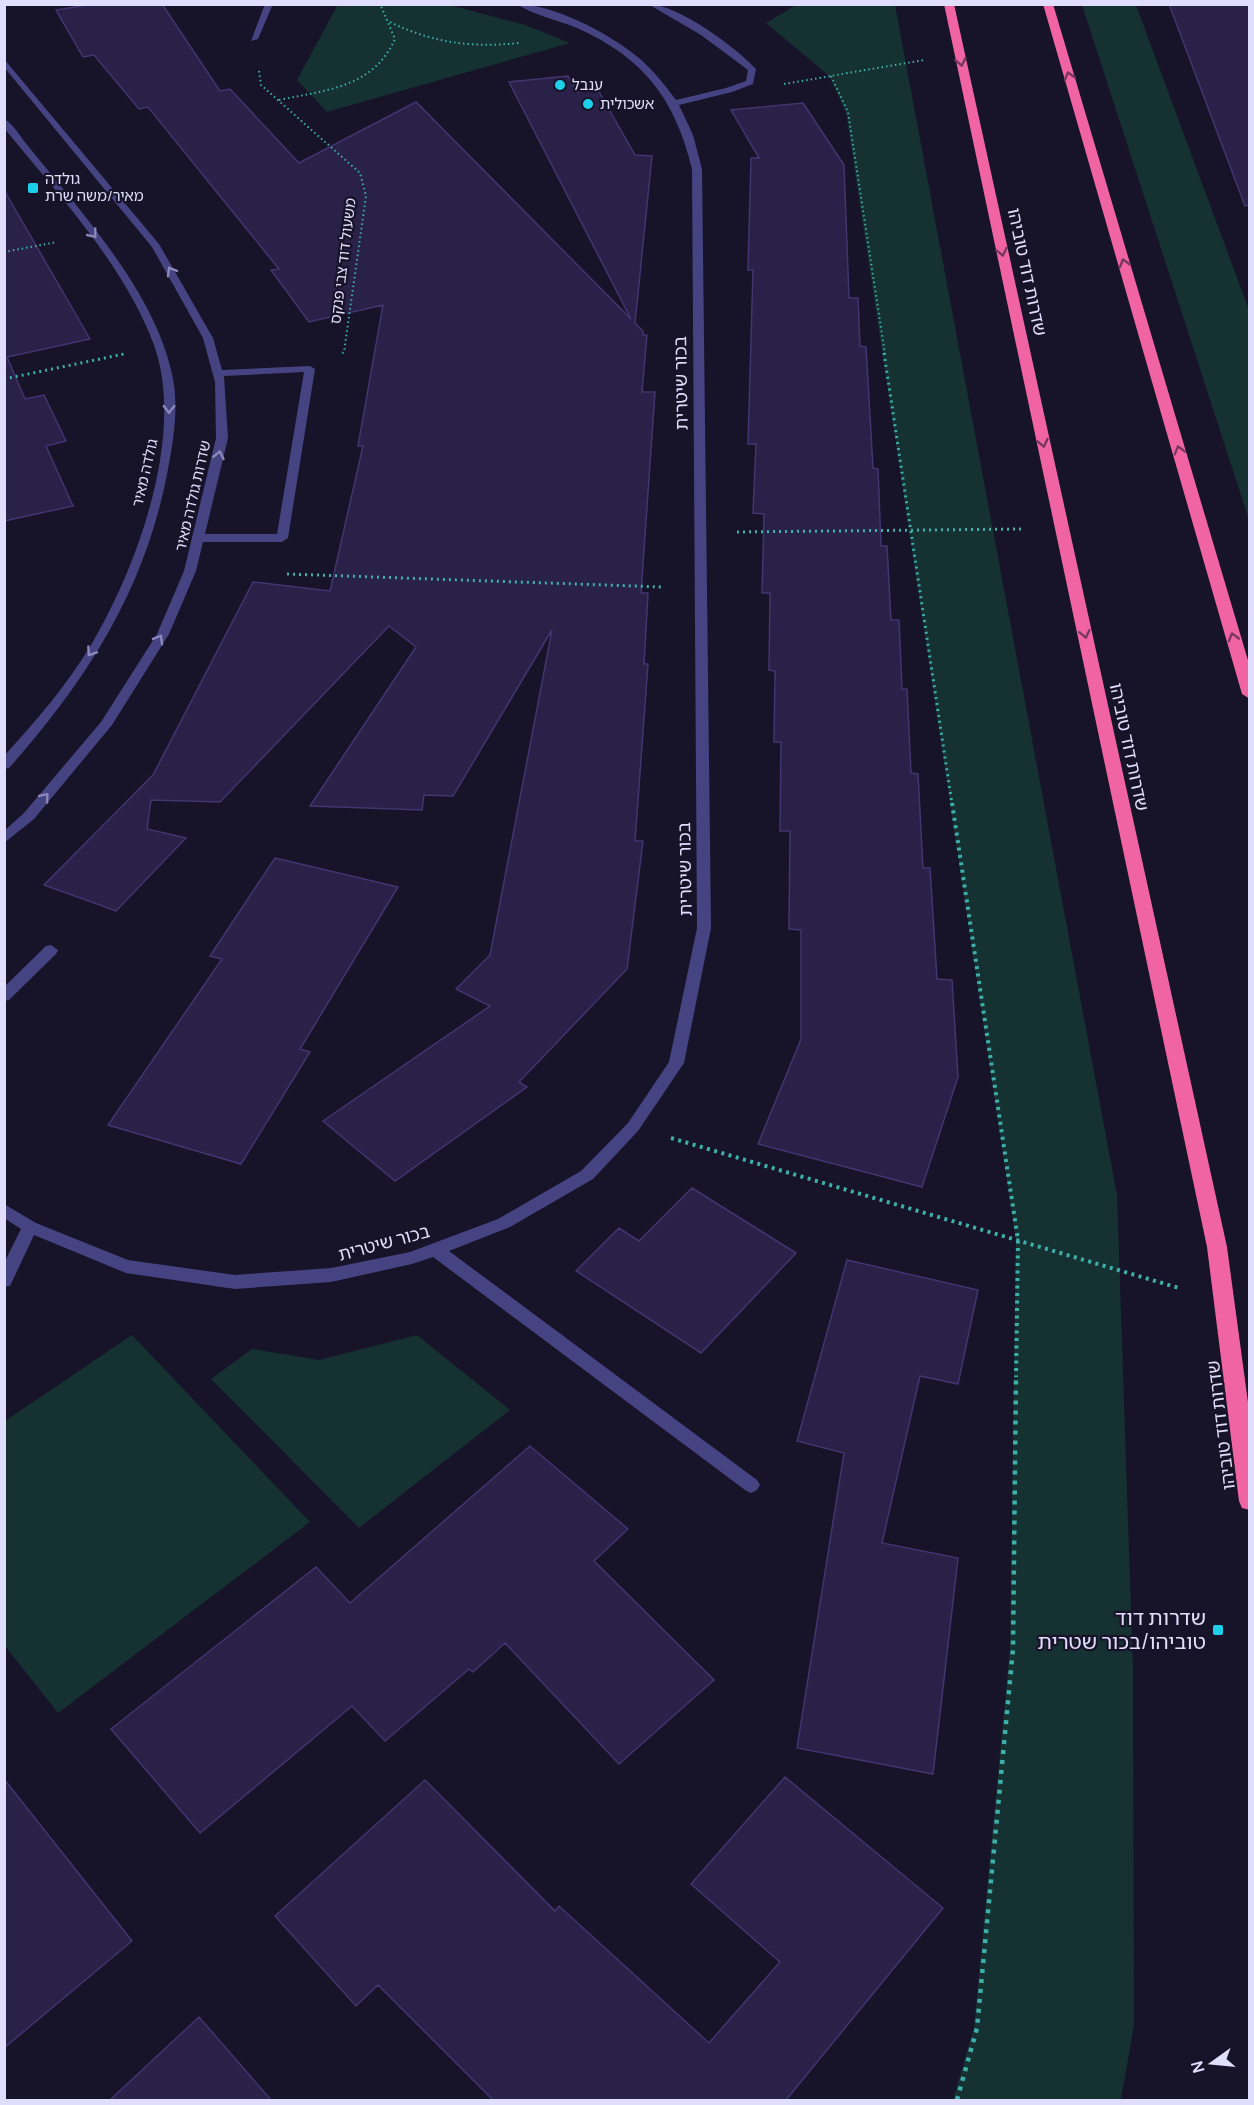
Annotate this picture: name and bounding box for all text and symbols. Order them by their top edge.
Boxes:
one-way arrow [954,56,967,66]
one-way arrow [1064,71,1076,82]
place label: ענבל [572,74,603,95]
marker: ענבל [553,78,567,92]
place label: אשכולית [600,93,654,114]
marker: אשכולית [581,97,595,111]
place label: גולדה מאיר/משה שרת [45,168,144,206]
marker: גולדה מאיר/משה שרת [26,181,40,195]
street label: משעול דוד צבי פנקס [324,197,361,325]
street label: שדרות דוד טוביהו [1003,206,1053,338]
one-way arrow [86,227,97,238]
one-way arrow [995,247,1008,257]
one-way arrow [1119,258,1131,269]
one-way arrow [167,267,178,278]
street label: בכור שיטרית [667,336,693,430]
one-way arrow [163,404,175,413]
street label: גולדה מאיר [126,436,163,509]
street label: שדרות גולדה מאיר [170,438,216,554]
one-way arrow [1036,438,1049,448]
one-way arrow [1173,445,1186,455]
one-way arrow [211,450,224,460]
one-way arrow [1077,628,1090,638]
one-way arrow [1228,633,1240,643]
one-way arrow [152,635,164,645]
one-way arrow [87,645,98,656]
street label: שדרות דוד טוביהו [1105,681,1155,813]
one-way arrow [38,793,49,804]
street label: בכור שיטרית [671,822,697,916]
street label: בכור שיטרית [335,1218,432,1266]
street label: שדרות דוד טוביהו [1200,1359,1240,1491]
place label: שדרות דוד טוביהו/בכור שטרית [1038,1603,1206,1655]
marker: שדרות דוד טוביהו/בכור שטרית [1211,1623,1225,1637]
north arrow [1182,2033,1242,2093]
text: N [1185,2058,1210,2075]

